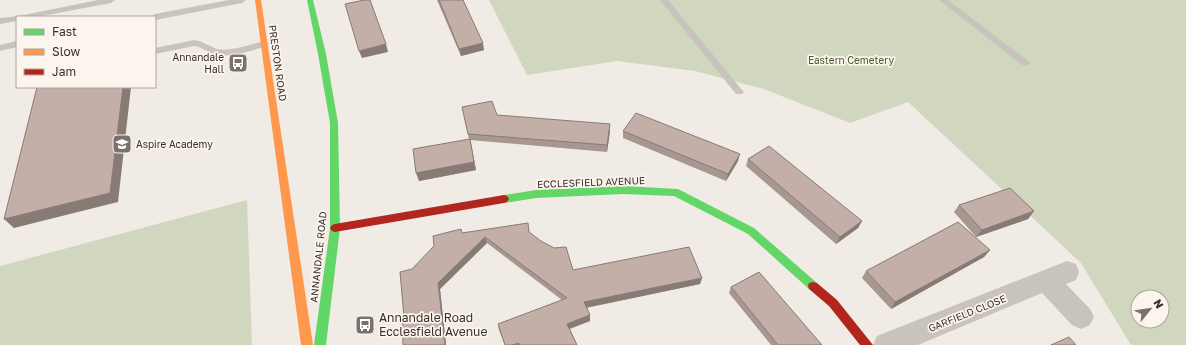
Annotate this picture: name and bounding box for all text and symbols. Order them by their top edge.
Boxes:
legend [16,16,156,88]
text: Fast [52,24,77,39]
street label: PRESTON ROAD [267,24,289,102]
text: Slow [52,44,80,59]
place label: Annandale Hall [173,51,224,75]
bus stop icon: Annandale Hall [227,52,249,74]
park label: Eastern Cemetery [808,54,894,66]
text: Jam [52,64,76,79]
school or university icon: Aspire Academy [111,133,133,155]
place label: Aspire Academy [136,138,213,150]
street label: ECCLESFIELD AVENUE [537,174,645,190]
street label: ANNANDALE ROAD [307,211,329,303]
north arrow [1130,289,1170,329]
street label: GARFIELD CLOSE [926,292,1008,334]
text: N [1151,297,1167,311]
place label: Annandale Road Ecclesfield Avenue [379,310,487,339]
bus stop icon: Annandale Road Ecclesfield Avenue [354,314,376,336]

